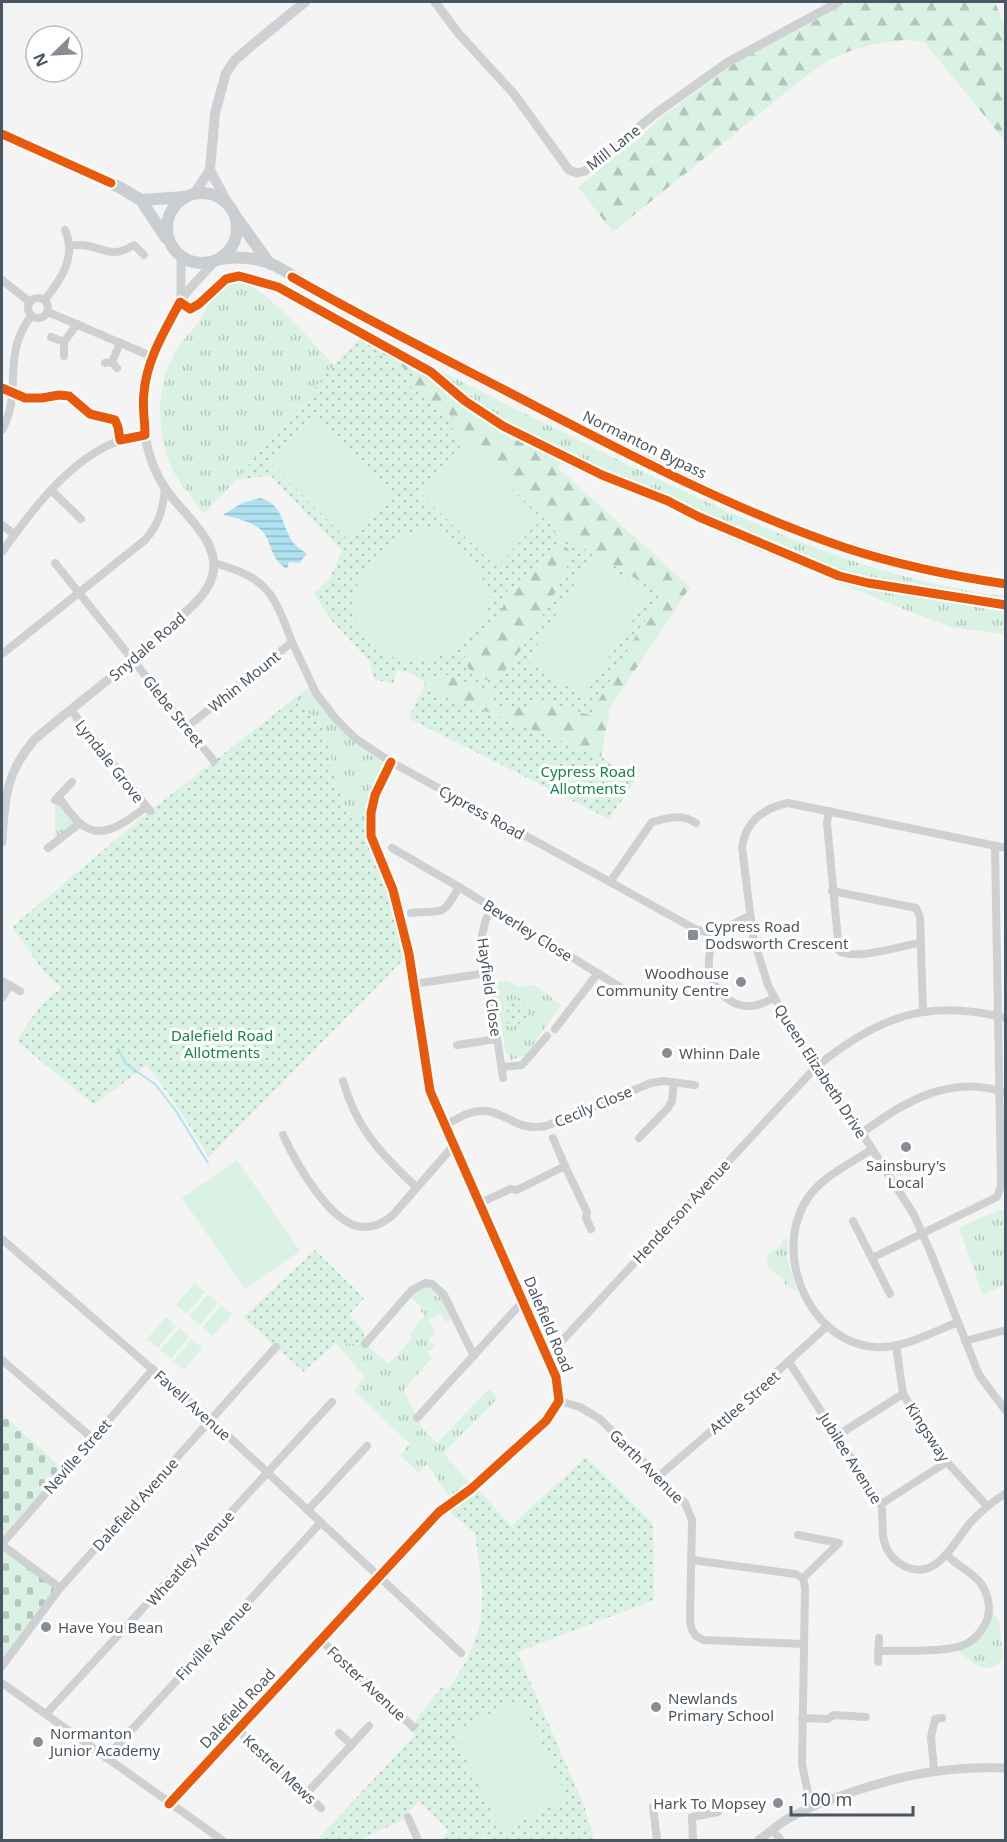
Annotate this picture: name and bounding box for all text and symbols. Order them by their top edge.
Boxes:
north arrow [24,24,84,84]
text: N [28,50,53,71]
street label: Mill Lane [582,120,644,174]
street label: Normanton Bypass [580,405,710,483]
street label: Snydale Road [105,607,189,685]
street label: Whin Mount [204,646,285,716]
street label: Glebe Street [139,671,209,751]
street label: Lyndale Grove [71,715,149,807]
park label: Cypress Road Allotments [540,761,636,798]
street label: Cypress Road [436,780,528,844]
street label: Beverley Close [480,895,576,965]
place label: Cypress Road Dodsworth Crescent [705,916,849,953]
marker: Cypress Road Dodsworth Crescent [686,928,700,942]
street label: Hayfield Close [473,936,507,1038]
place label: Woodhouse Community Centre [596,963,729,1000]
marker: Woodhouse Community Centre [734,975,748,989]
street label: Queen Elizabeth Drive [770,1000,872,1142]
park label: Dalefield Road Allotments [171,1025,273,1062]
place label: Whinn Dale [679,1043,760,1063]
marker: Whinn Dale [660,1046,674,1060]
street label: Cecily Close [551,1081,635,1131]
marker: Sainsbury's Local [899,1140,913,1154]
street label: Henderson Avenue [628,1155,734,1267]
place label: Sainsbury's Local [866,1155,946,1192]
street label: Dalefield Road [520,1273,578,1375]
street label: Favell Avenue [150,1365,236,1445]
street label: Attlee Street [705,1366,784,1438]
street label: Kingsway [901,1399,955,1466]
street label: Jubilee Avenue [814,1407,887,1507]
street label: Neville Street [39,1414,115,1498]
street label: Garth Avenue [606,1425,688,1507]
street label: Dalefield Avenue [88,1453,182,1555]
street label: Wheatley Avenue [142,1506,238,1610]
street label: Firville Avenue [171,1596,255,1684]
place label: Have You Bean [58,1617,163,1637]
marker: Have You Bean [39,1620,53,1634]
street label: Foster Avenue [323,1641,411,1725]
street label: Dalefield Road [195,1664,279,1752]
place label: Newlands Primary School [668,1688,774,1725]
marker: Newlands Primary School [649,1700,663,1714]
place label: Normanton Junior Academy [48,1723,161,1760]
street label: Kestrel Mews [239,1730,321,1808]
marker: Normanton Junior Academy [31,1735,45,1749]
scale bar [791,1779,912,1817]
text: 100 m [800,1787,852,1811]
place label: Hark To Mopsey [653,1793,766,1813]
marker: Hark To Mopsey [771,1796,785,1810]

